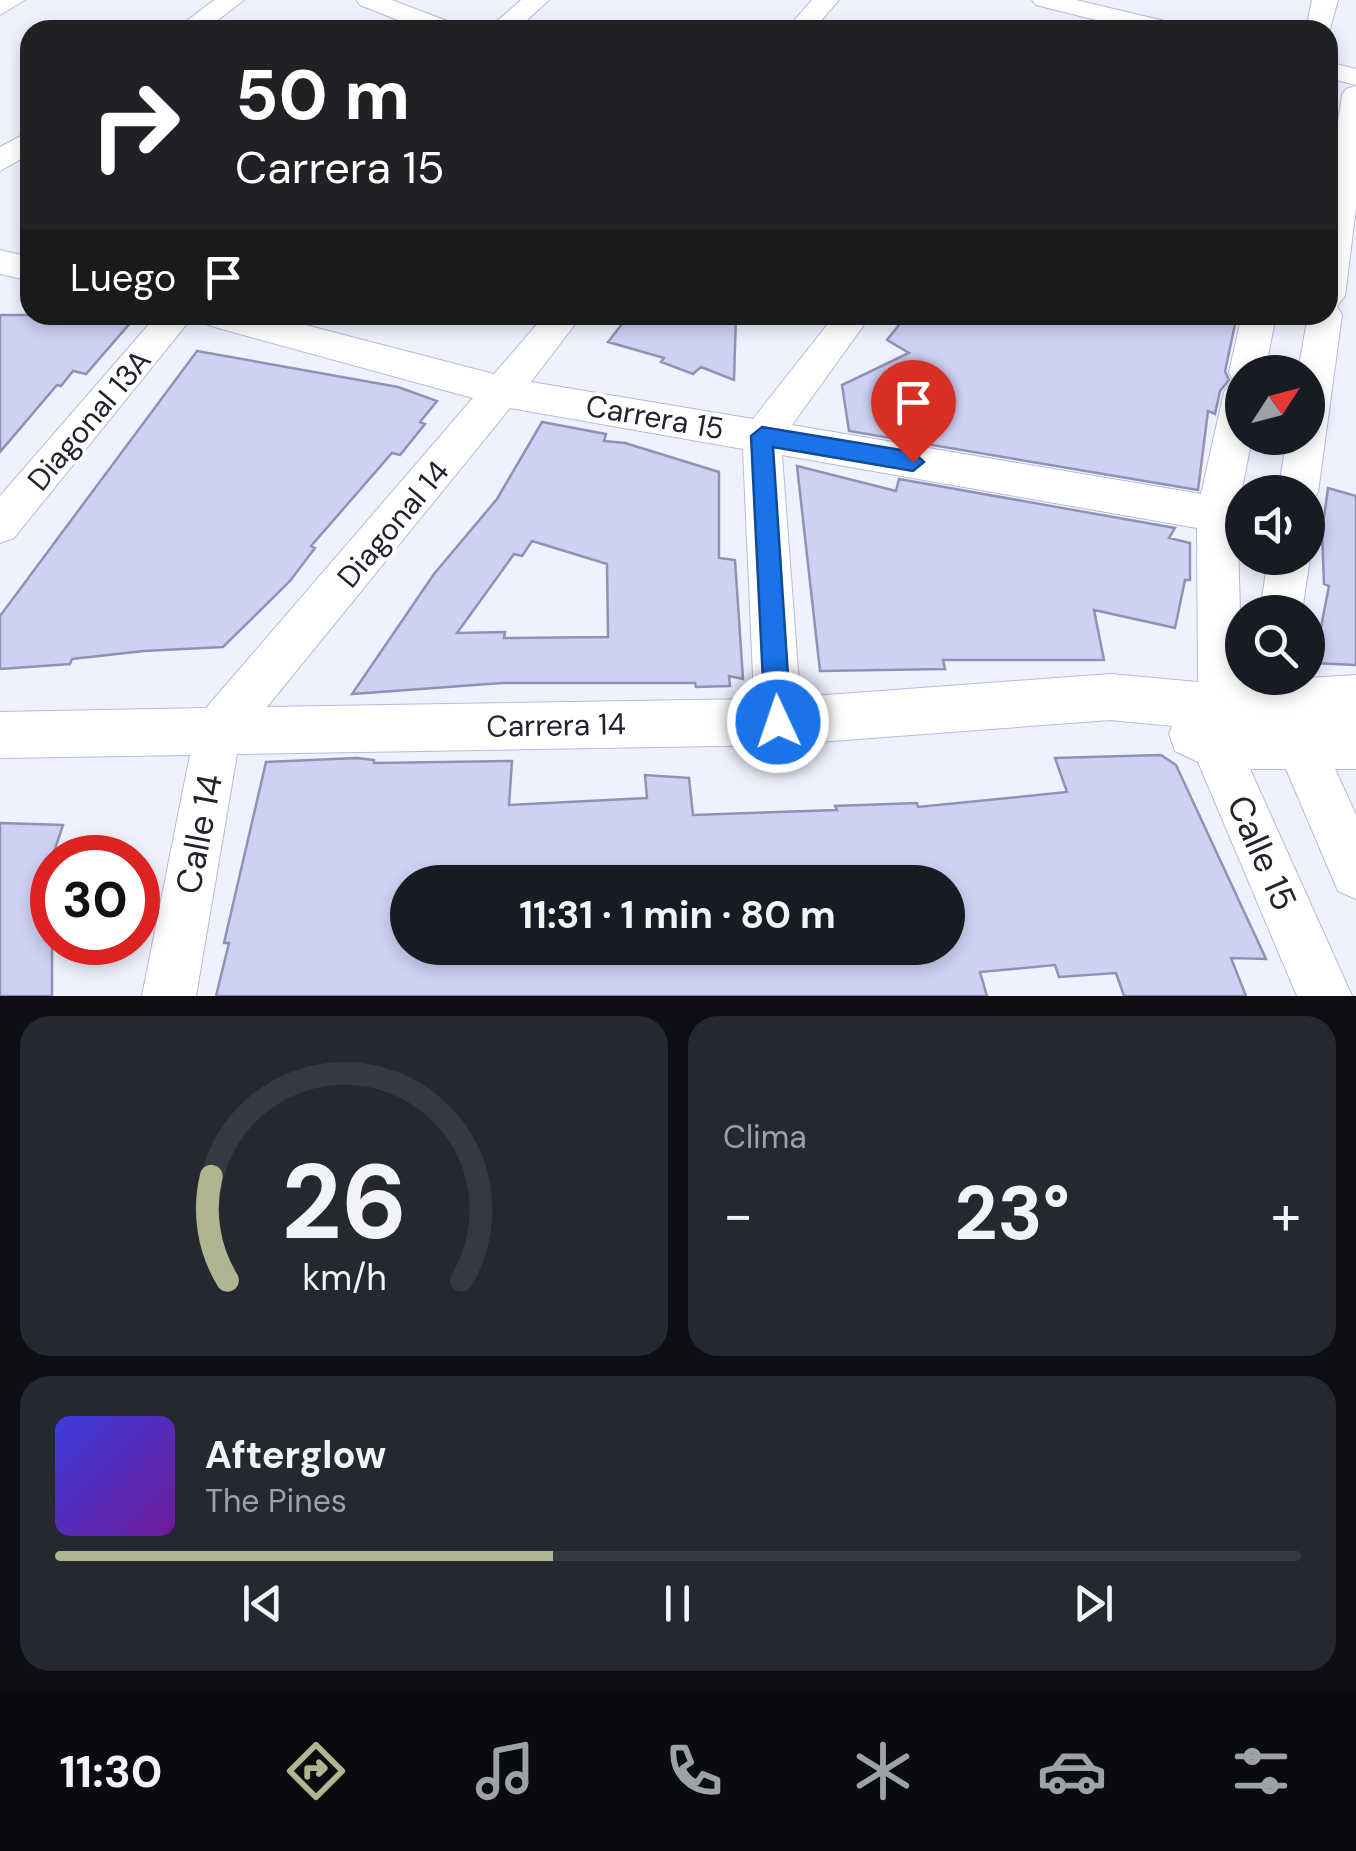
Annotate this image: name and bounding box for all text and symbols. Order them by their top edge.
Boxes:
text: 50 m [235,50,410,141]
icon: right [70,60,200,190]
text: Carrera 15 [235,138,444,197]
icon: arrive [196,250,251,305]
text: Luego [70,253,176,303]
street label: Diagonal 13A [19,341,159,498]
north arrow [1225,355,1325,455]
map controls [1225,355,1325,695]
pin [871,360,956,463]
icon: arrive [886,375,941,430]
street label: Carrera 15 [583,386,727,448]
street label: Diagonal 14 [329,453,457,595]
button: sound [1225,475,1325,575]
button: search [1225,595,1325,695]
position arrow [726,670,830,774]
street label: Carrera 14 [486,704,626,746]
street label: Calle 14 [165,770,233,898]
street label: Calle 15 [1216,788,1308,918]
speed limit sign: 30 [30,835,160,965]
text: 11:31 · 1 min · 80 m [519,890,836,940]
text: Clima [723,1116,807,1158]
text: 26 [281,1135,407,1270]
text: 23° [954,1165,1070,1262]
text: − [723,1179,753,1251]
text: + [1271,1179,1301,1251]
text: km/h [302,1255,386,1301]
text: Afterglow [205,1430,386,1480]
text: The Pines [205,1480,347,1522]
icon: previous [235,1576,290,1631]
icon: pause [650,1576,705,1631]
icon: next [1066,1576,1121,1631]
icon: directions [281,1736,351,1806]
icon: music [470,1736,540,1806]
icon: phone [659,1736,729,1806]
icon: climate [848,1736,918,1806]
icon: car [1037,1736,1107,1806]
icon: filters [1226,1736,1296,1806]
text: 11:30 [59,1742,163,1801]

